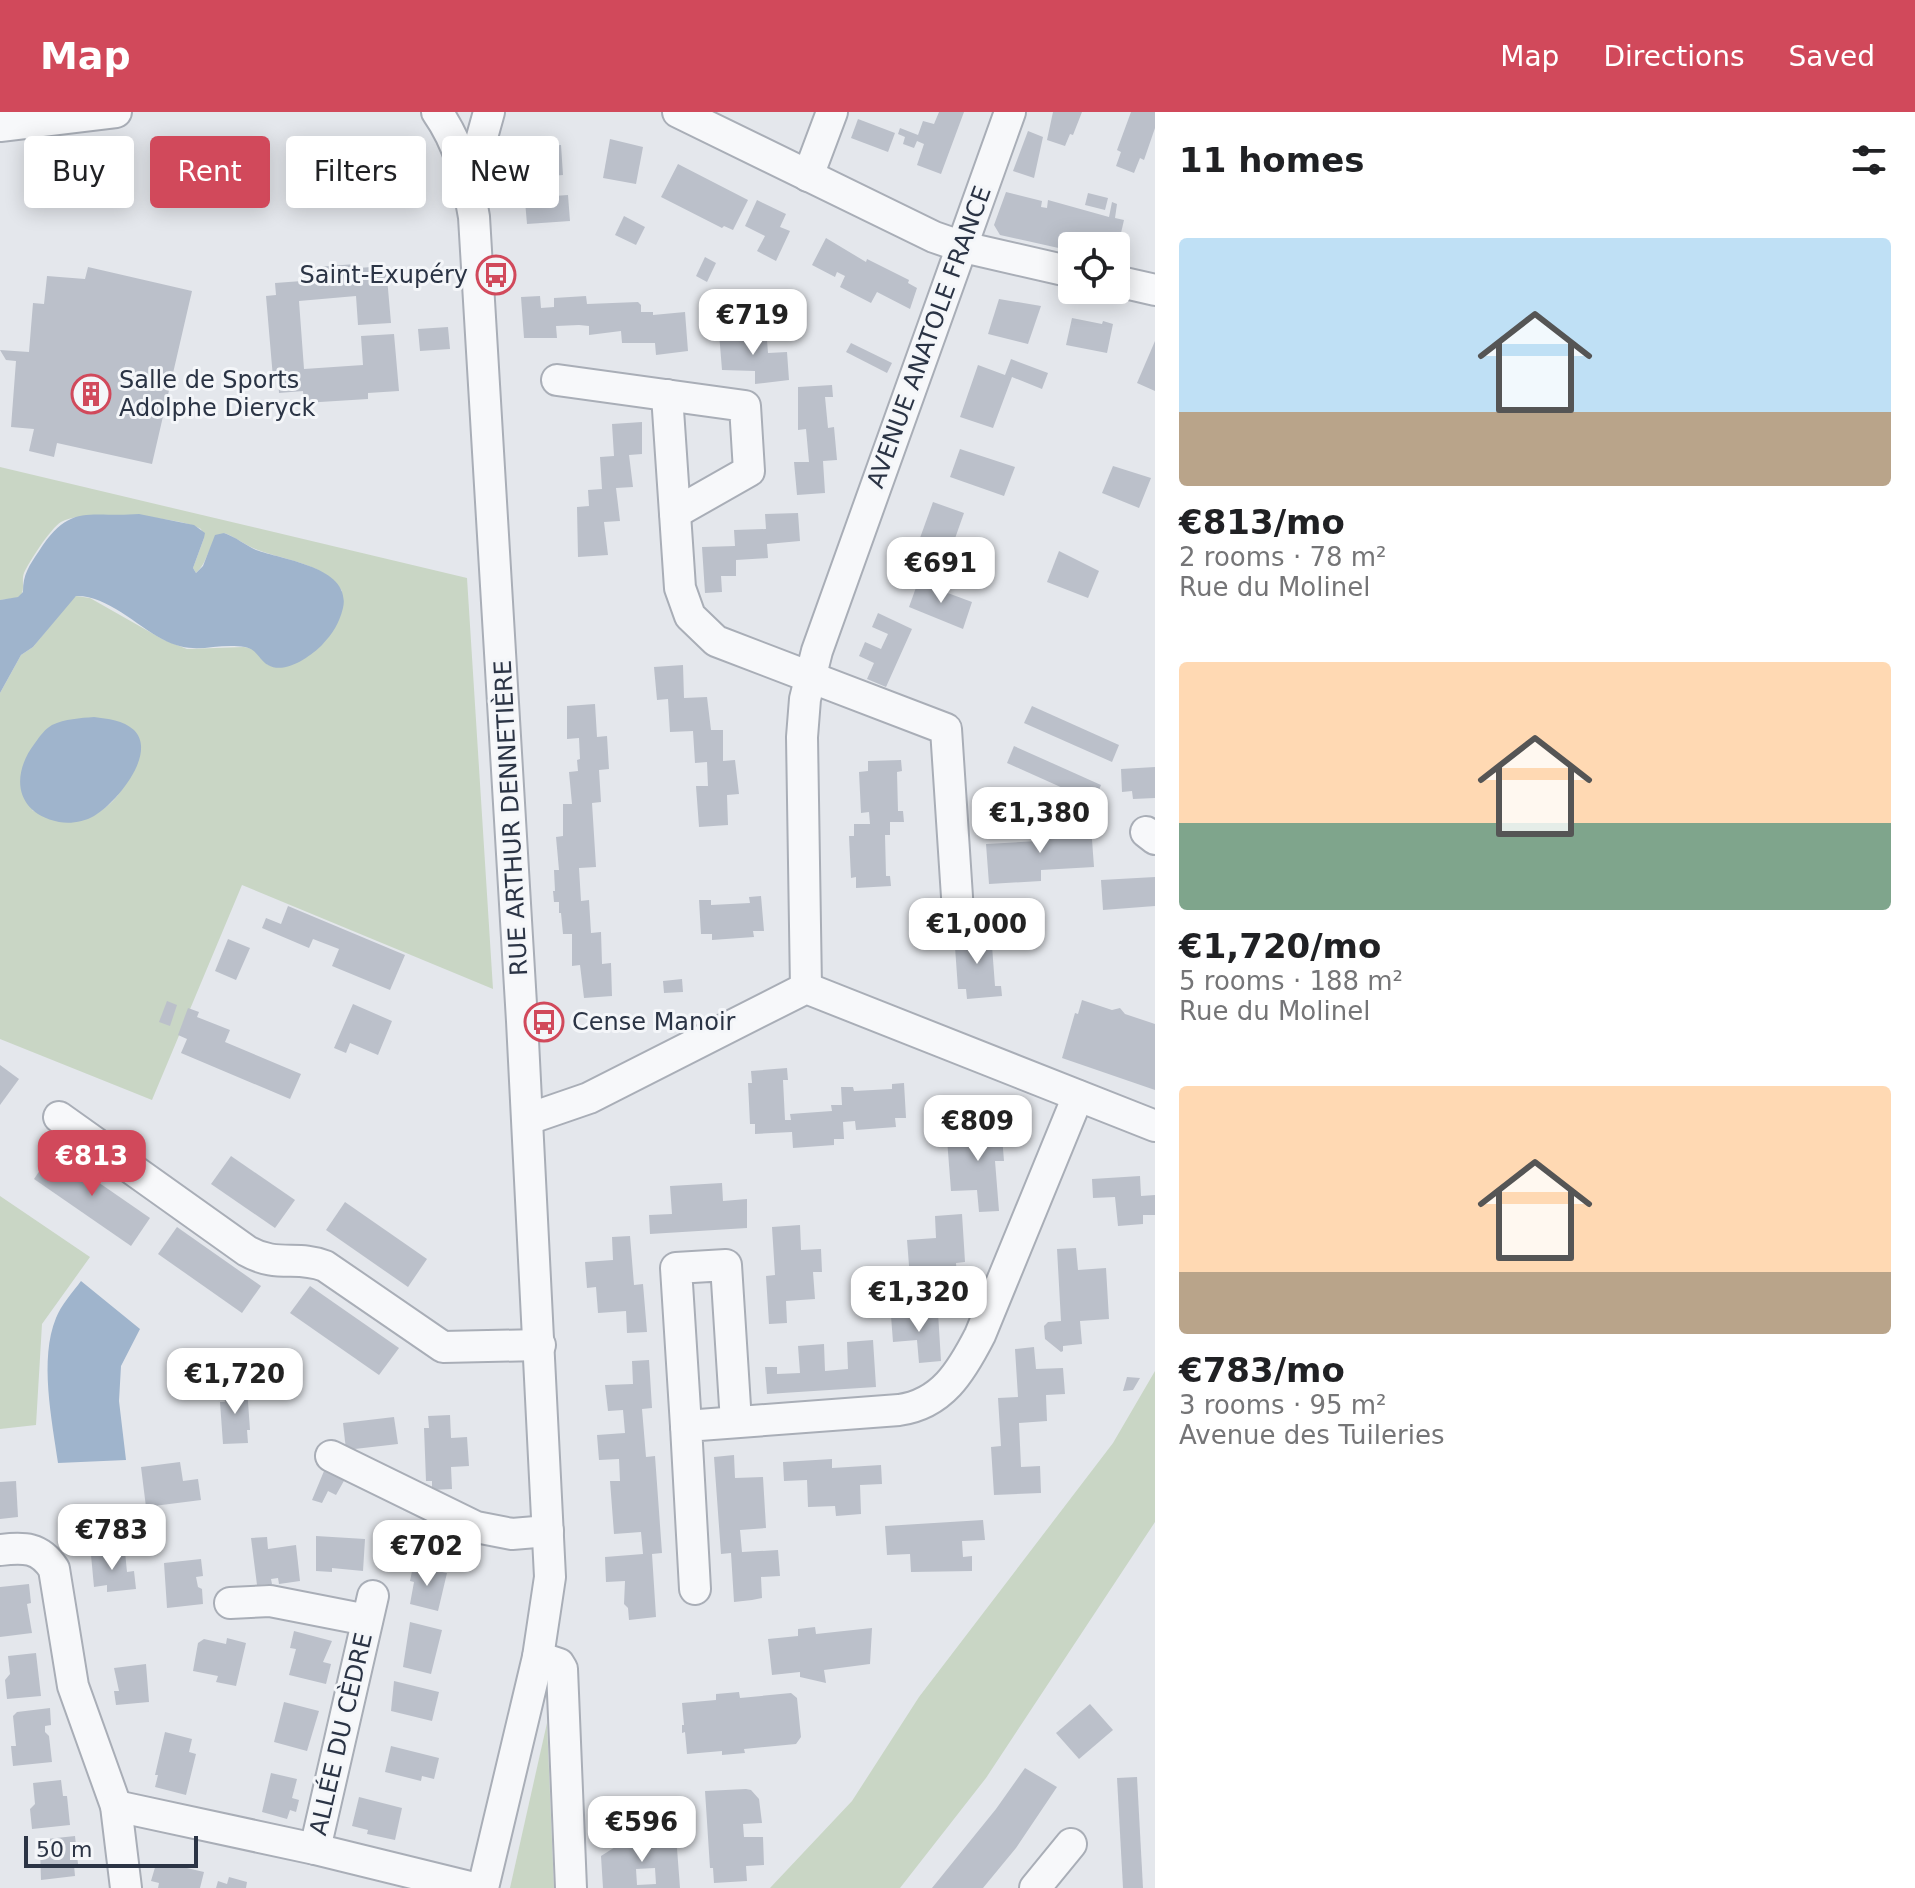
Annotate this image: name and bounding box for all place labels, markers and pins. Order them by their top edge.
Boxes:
bus stop icon: Saint-Exupéry [475,254,517,296]
place label: Saint-Exupéry [299,261,468,289]
pin: €719 [706,289,800,357]
place label: Salle de Sports Adolphe Dieryck [119,366,316,422]
building icon: Salle de Sports Adolphe Dieryck [70,373,112,415]
pin: €691 [894,537,988,605]
pin: €1,380 [975,787,1105,855]
pin: €1,000 [912,898,1042,966]
bus stop icon: Cense Manoir [523,1001,565,1043]
place label: Cense Manoir [572,1008,736,1036]
pin: €809 [931,1095,1025,1163]
pin: €813 [45,1130,139,1198]
pin: €1,320 [854,1266,984,1334]
pin: €1,720 [170,1348,300,1416]
pin: €783 [65,1504,159,1572]
pin: €702 [380,1520,474,1588]
pin: €596 [595,1796,689,1864]

